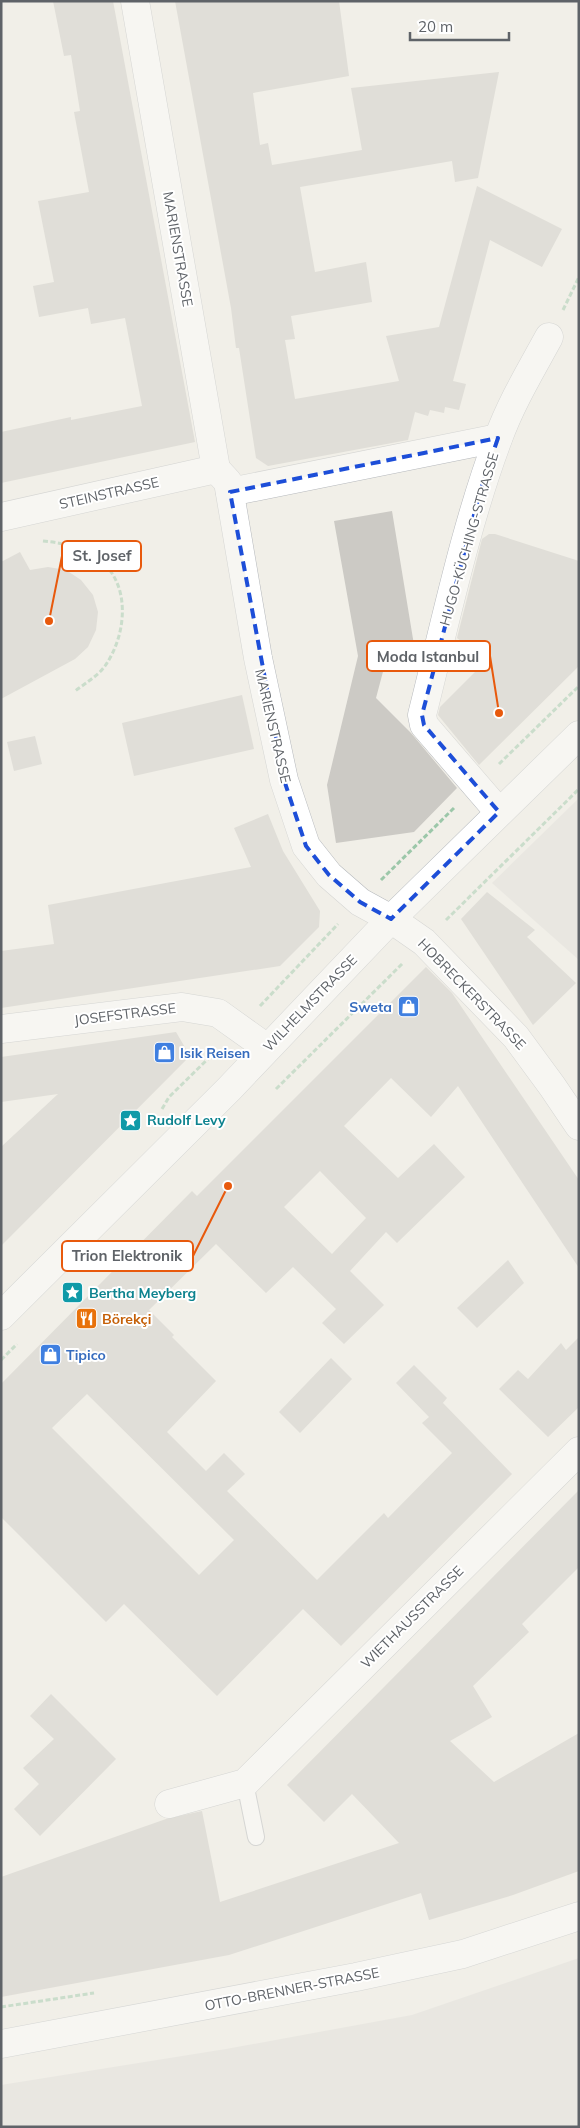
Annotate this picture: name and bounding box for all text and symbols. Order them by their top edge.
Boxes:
scale bar [410,10,509,42]
text: 20 m [418,17,453,36]
street label: MARIENSTRASSE [159,190,197,308]
street label: HUGO-KÜCHING-STRASSE [436,450,502,628]
street label: STEINSTRASSE [57,473,161,513]
callout: St. Josef [62,541,141,571]
text: St. Josef [73,546,132,565]
callout: Moda Istanbul [367,641,490,671]
text: Moda Istanbul [377,647,479,666]
street label: MARIENSTRASSE [251,667,295,785]
street label: HOBRECKERSTRASSE [414,935,530,1053]
street label: WILHELMSTRASSE [259,951,361,1055]
shop icon: Sweta [396,995,420,1019]
place label: Sweta [349,998,392,1016]
street label: JOSEFSTRASSE [73,999,177,1029]
shop icon: Isik Reisen [152,1041,176,1065]
place label: Isik Reisen [180,1044,250,1062]
place icon: Rudolf Levy [119,1108,143,1132]
place label: Rudolf Levy [147,1111,226,1129]
callout: Trion Elektronik [62,1241,193,1271]
text: Trion Elektronik [72,1246,183,1265]
place icon: Bertha Meyberg [61,1281,85,1305]
place label: Bertha Meyberg [89,1284,196,1302]
restaurant icon: Börekçi [74,1307,98,1331]
place label: Börekçi [102,1310,151,1328]
shop icon: Tipico [38,1343,62,1367]
place label: Tipico [66,1346,106,1364]
street label: WIETHAUSSTRASSE [357,1562,467,1672]
street label: OTTO-BRENNER-STRASSE [203,1963,381,2015]

